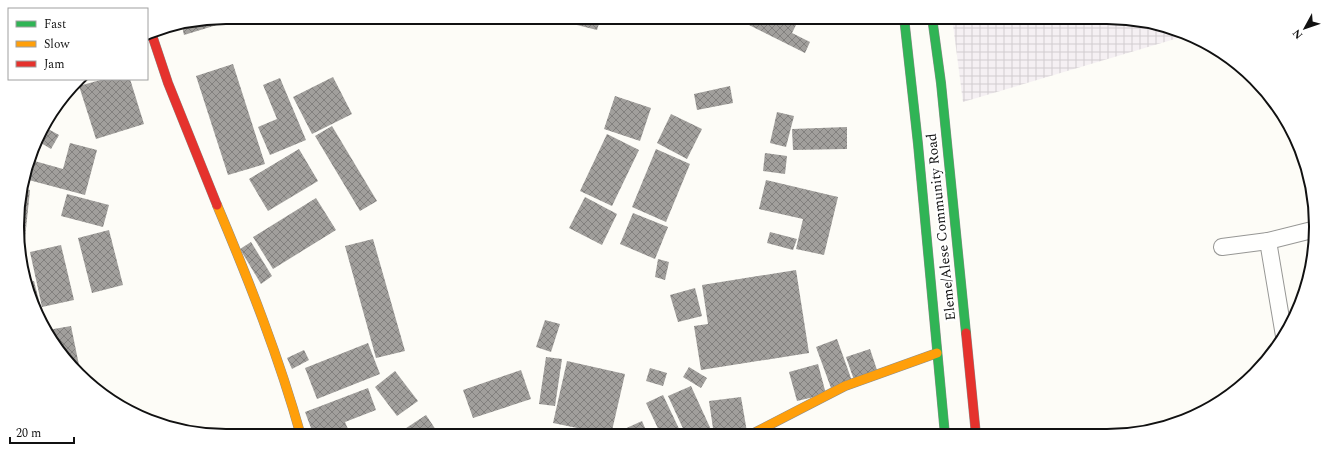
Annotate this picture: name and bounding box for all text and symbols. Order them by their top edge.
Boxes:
legend [8,8,148,80]
north arrow [1285,8,1325,48]
text: Fast [44,15,66,34]
text: N [1288,25,1307,43]
text: Slow [44,35,70,54]
text: Jam [44,55,65,74]
street label: Eleme/Alese Community Road [921,132,961,322]
scale bar [10,419,74,445]
text: 20 m [16,424,41,443]

